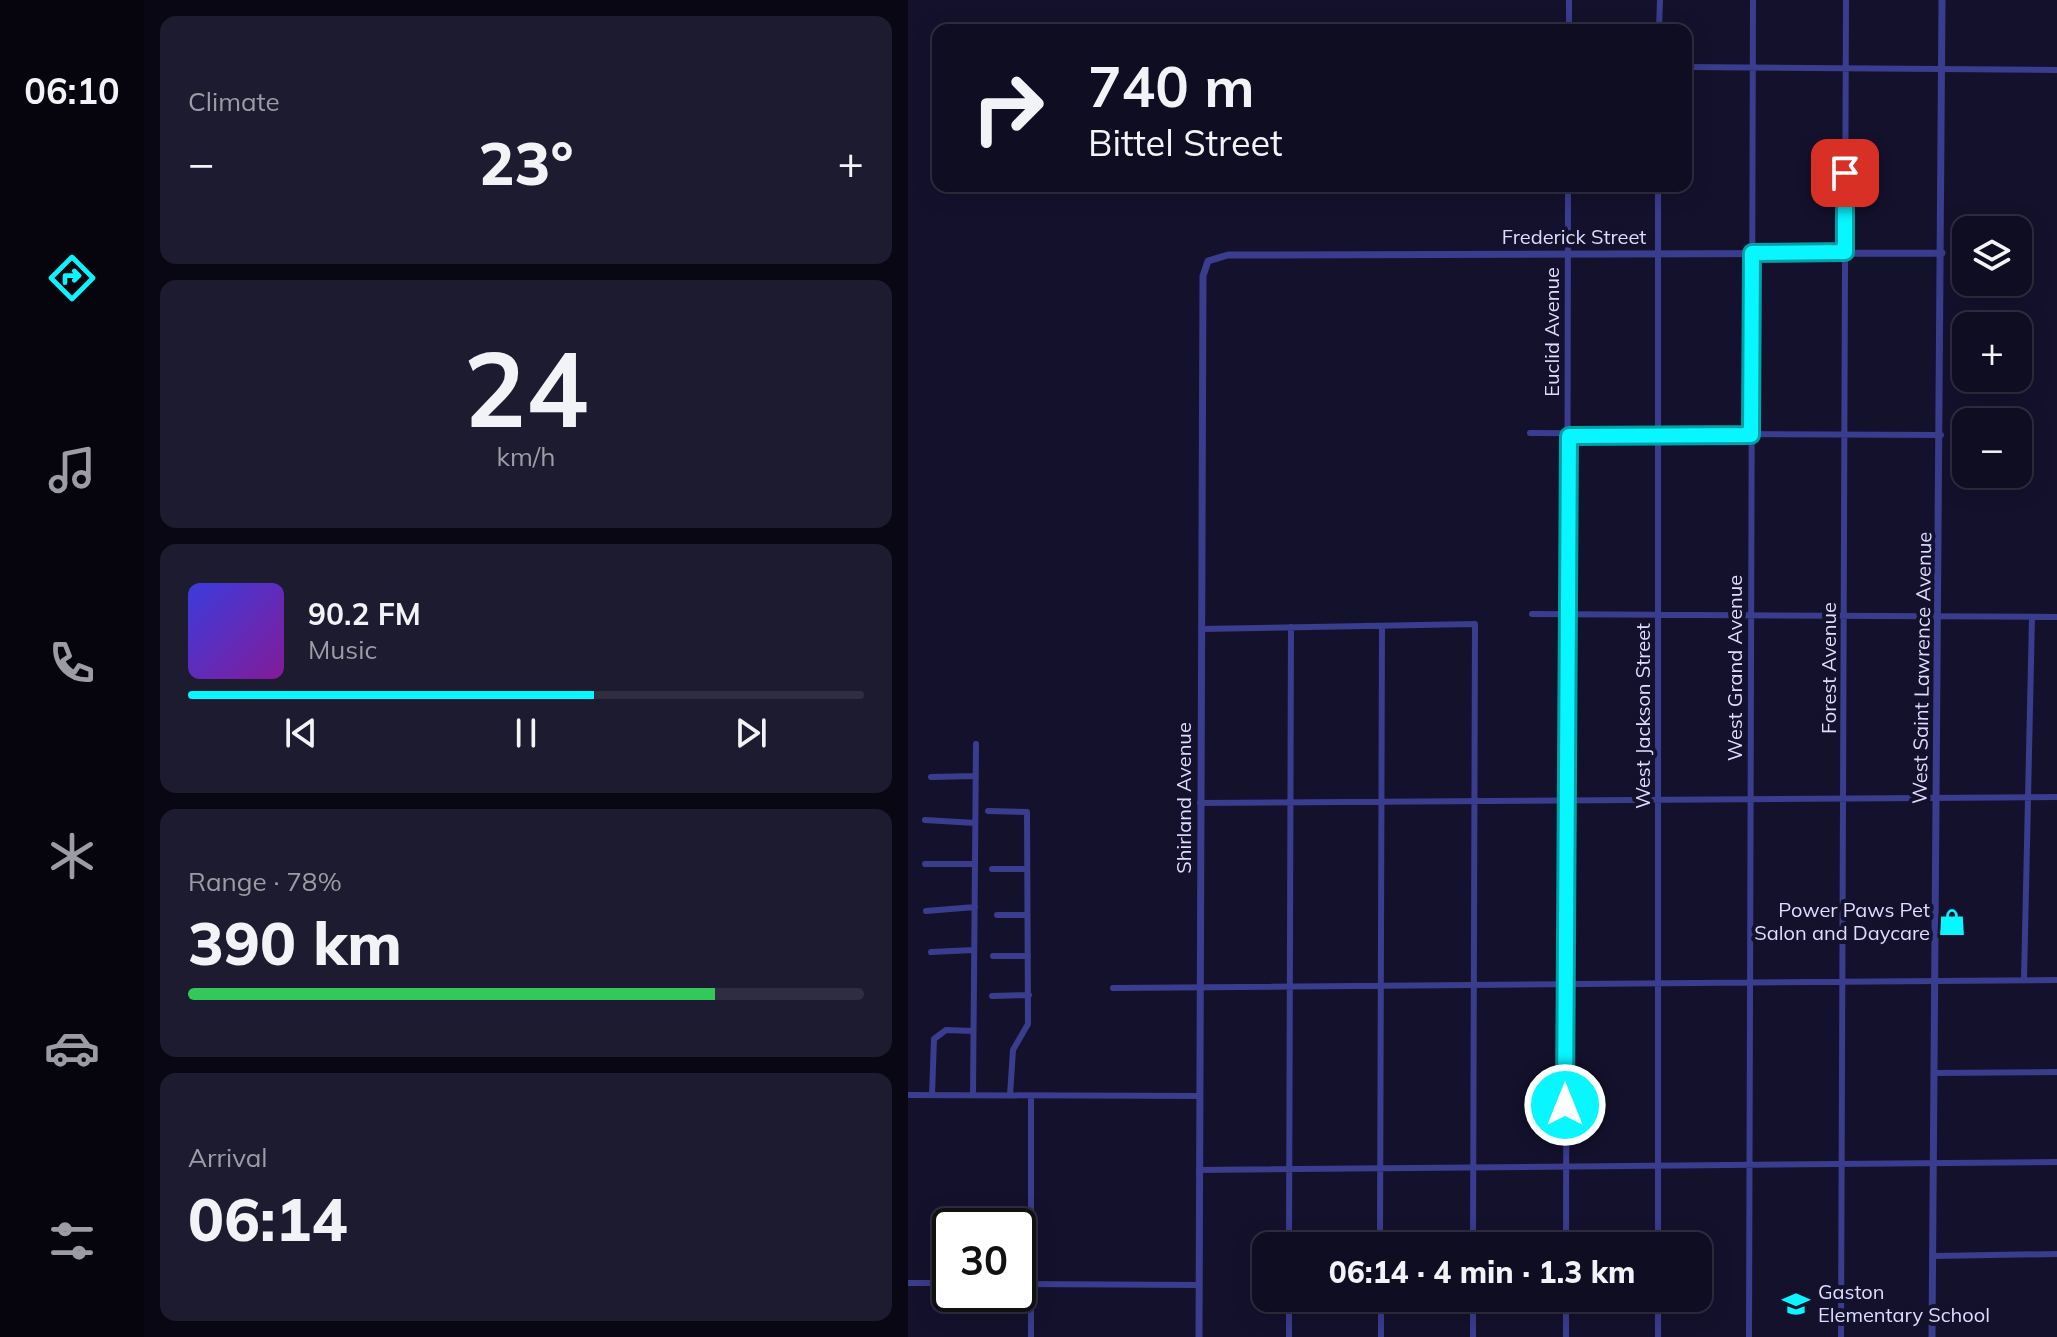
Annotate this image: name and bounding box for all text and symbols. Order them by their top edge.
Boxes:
text: 740 m [1088,51,1255,121]
icon: right [956,56,1060,160]
text: 06:10 [24,68,120,113]
text: Climate [188,85,280,118]
text: Bittel Street [1088,120,1283,165]
text: 23° [478,125,574,200]
text: − [188,135,214,190]
text: + [838,135,864,190]
pin [1811,139,1879,207]
icon: arrive [1823,151,1867,195]
map controls [1952,216,2032,488]
button: layers [1952,216,2032,296]
street label: Frederick Street [1502,224,1646,249]
icon: directions [44,250,100,306]
street label: Euclid Avenue [1539,267,1564,397]
button: + [1952,312,2032,392]
text: 24 [464,322,588,453]
button: − [1952,408,2032,488]
text: km/h [497,440,555,473]
icon: music [44,442,100,498]
street label: West Saint Lawrence Avenue [1907,532,1936,804]
street label: West Grand Avenue [1722,575,1747,761]
text: 90.2 FM [308,595,421,633]
street label: Forest Avenue [1816,602,1841,734]
street label: West Jackson Street [1630,623,1655,809]
text: Music [308,633,377,666]
icon: phone [44,635,100,691]
icon: previous [279,711,323,755]
icon: pause [504,711,548,755]
icon: next [729,711,773,755]
street label: Shirland Avenue [1171,722,1196,874]
icon: climate [44,828,100,884]
text: Range · 78% [188,865,342,898]
place label: Power Paws Pet Salon and Daycare [1754,897,1930,945]
text: 390 km [188,905,402,980]
shop icon: Power Paws Pet Salon and Daycare [1937,907,1967,937]
icon: car [44,1020,100,1076]
position arrow [1523,1063,1607,1147]
text: Arrival [188,1141,268,1174]
text: 06:14 [188,1181,348,1256]
speed limit sign: 30 [932,1208,1036,1312]
icon: filters [44,1213,100,1269]
text: 06:14 · 4 min · 1.3 km [1329,1253,1635,1291]
place label: Gaston Elementary School [1818,1279,1990,1327]
school or university icon: Gaston Elementary School [1781,1289,1811,1319]

